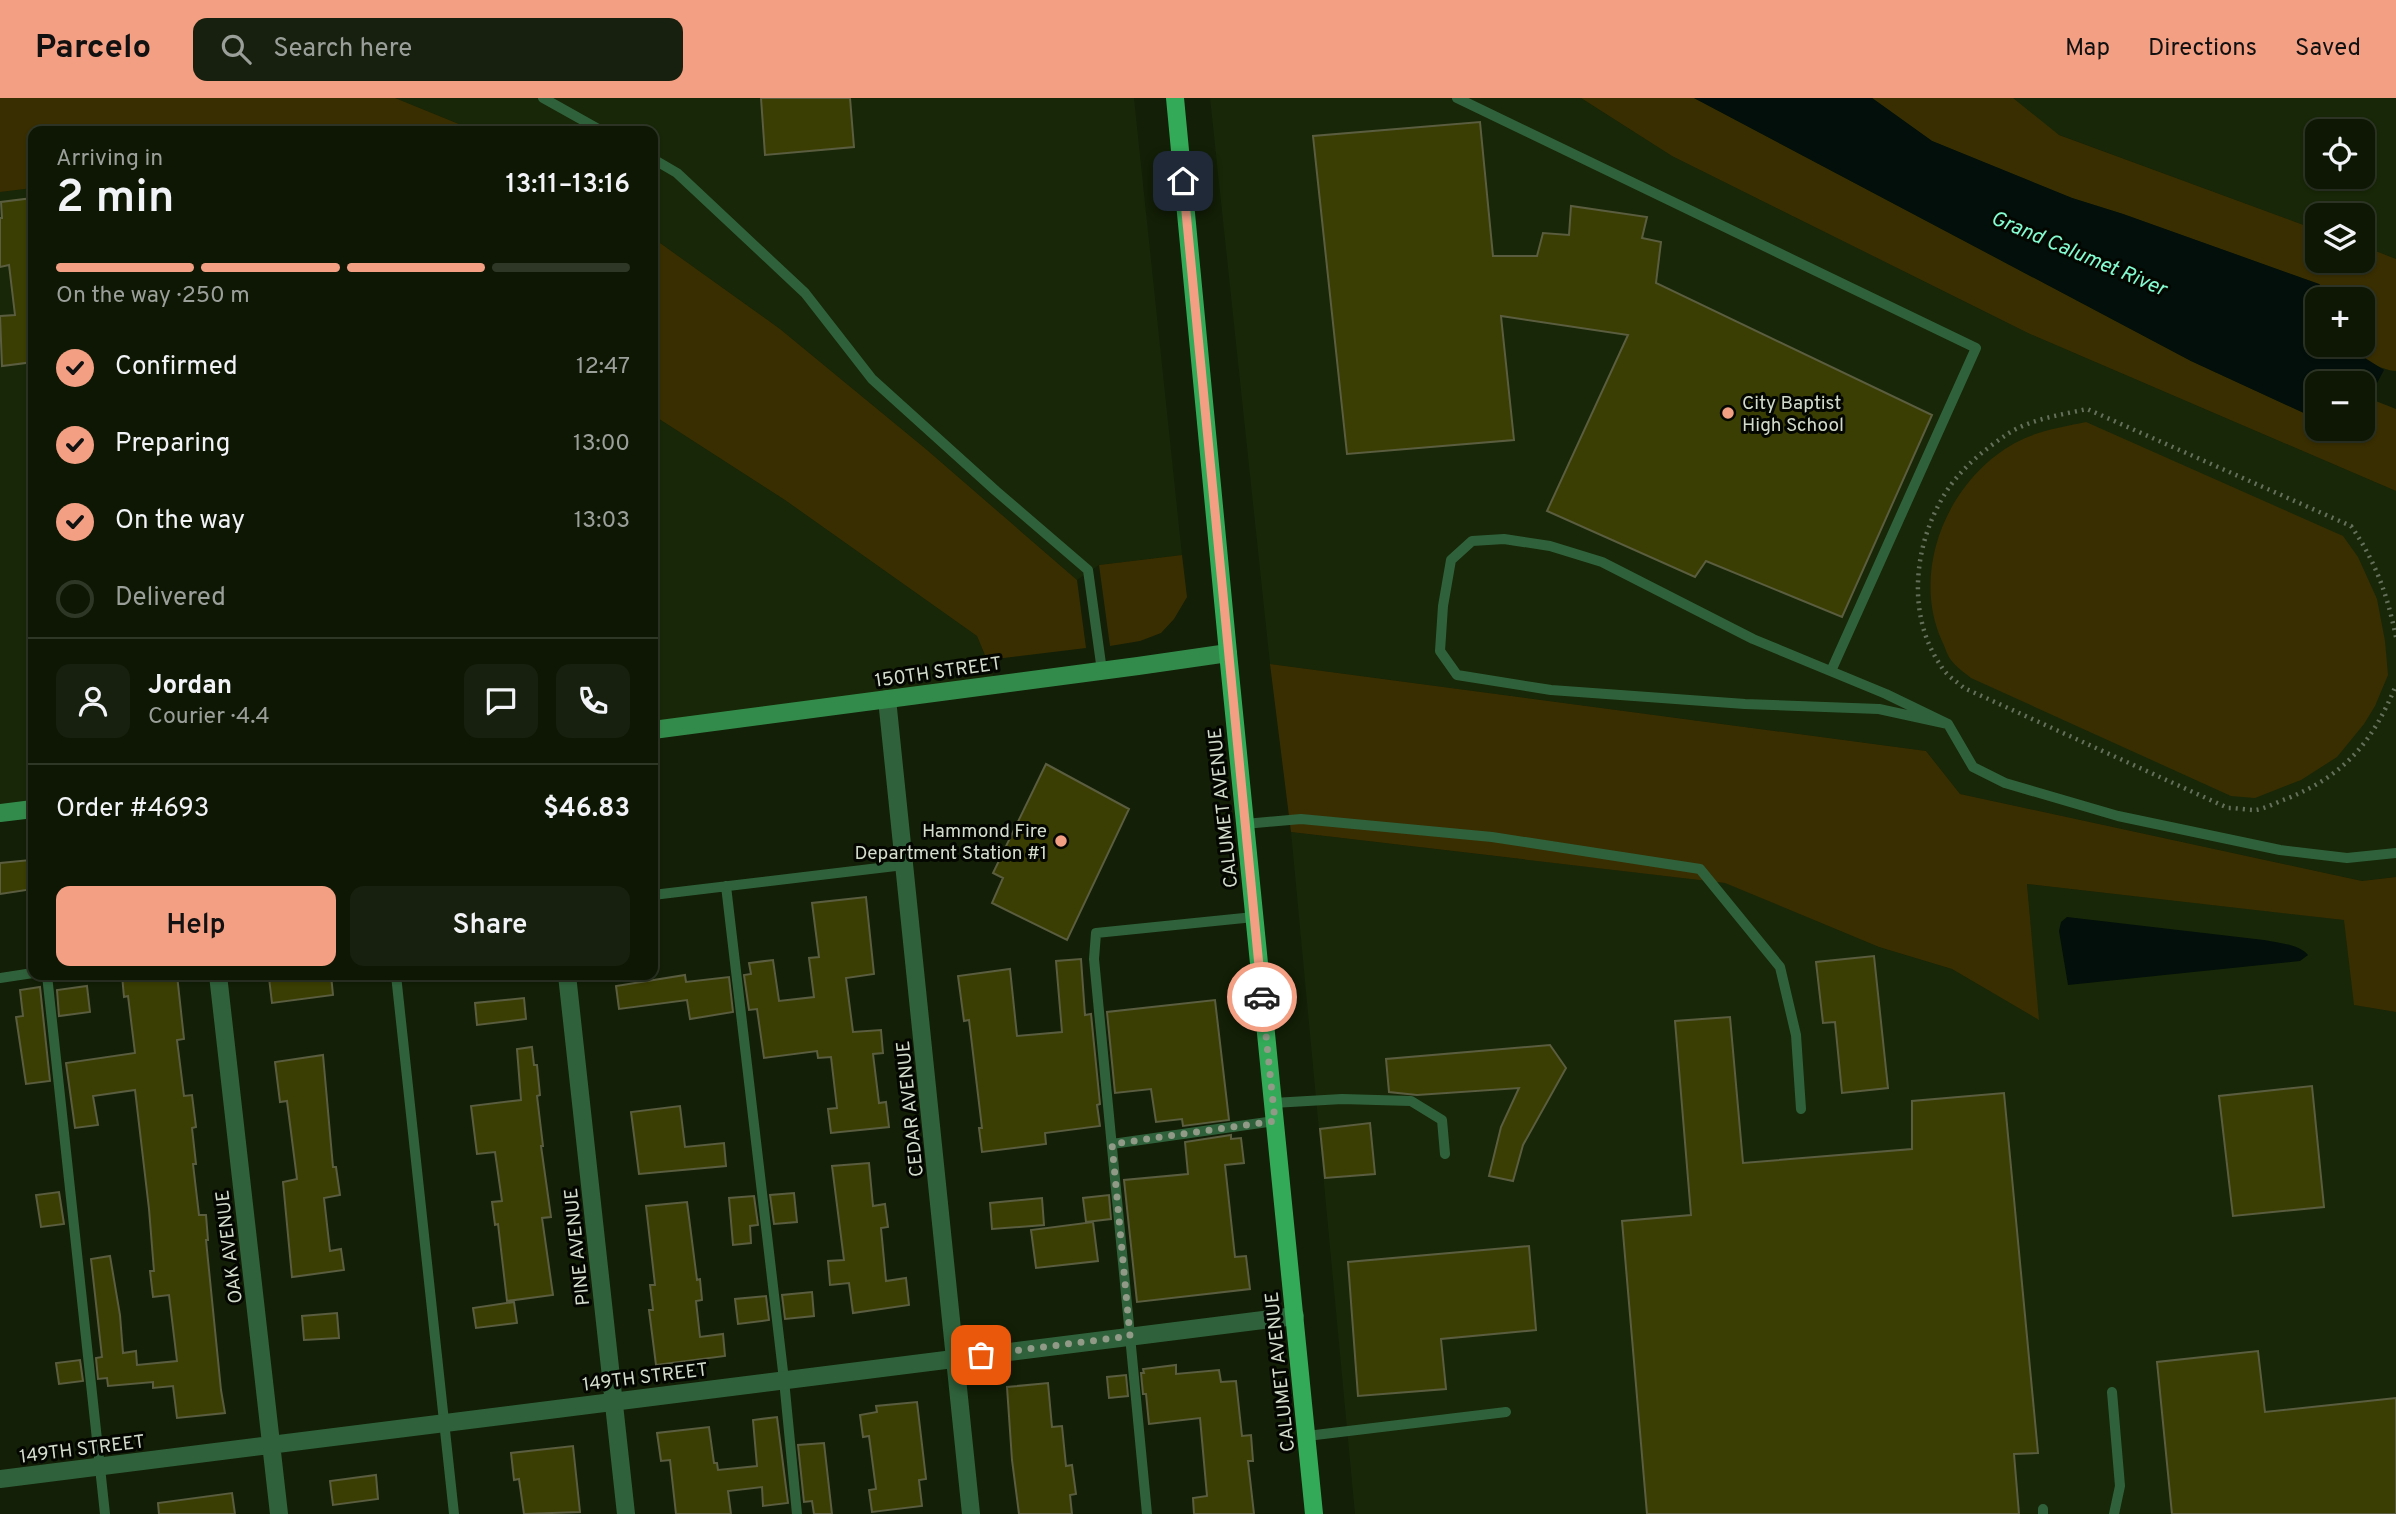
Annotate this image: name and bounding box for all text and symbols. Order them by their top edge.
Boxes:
search box [193,18,683,81]
text: Parcelo [35,28,151,70]
icon: search [217,30,255,68]
text: Search here [273,33,412,66]
text: Map [2065,34,2110,64]
text: Directions [2148,34,2257,64]
text: Saved [2295,34,2361,64]
map controls [2305,119,2375,441]
button: locate [2305,119,2375,189]
text: Arriving in [56,145,163,174]
pin [1153,151,1213,211]
icon: home [1164,162,1202,200]
text: 13:11–13:16 [506,169,630,202]
text: 2 min [56,170,175,229]
button: layers [2305,203,2375,273]
water label: Grand Calumet River [1986,205,2172,304]
text: On the way · 250 m [56,282,250,311]
button: + [2305,287,2375,357]
icon: check [56,349,94,387]
text: Confirmed [115,351,238,384]
text: 12:47 [576,353,630,382]
button: − [2305,371,2375,441]
place label: City Baptist High School [1742,392,1844,438]
marker: City Baptist High School [1720,405,1736,421]
icon: check [56,426,94,464]
text: Preparing [115,428,230,461]
text: 13:00 [573,430,630,459]
icon: check [56,503,94,541]
text: On the way [115,505,245,538]
text: 13:03 [574,507,630,536]
text: Delivered [115,582,226,615]
street label: 150TH STREET [873,652,1003,694]
button: person [56,664,130,738]
button: chat [464,664,538,738]
button: phone [556,664,630,738]
text: Jordan [148,670,232,703]
text: Courier · 4.4 [148,703,270,732]
street label: CALUMET AVENUE [1204,727,1244,889]
text: Order #4693 [56,793,209,826]
text: $46.83 [543,793,630,826]
place label: Hammond Fire Department Station #1 [854,820,1047,866]
marker: Hammond Fire Department Station #1 [1053,833,1069,849]
button: Help [56,886,336,966]
button: Share [350,886,630,966]
courier [1227,962,1297,1032]
icon: car [1243,978,1281,1016]
street label: CEDAR AVENUE [892,1040,930,1178]
street label: PINE AVENUE [560,1187,596,1307]
street label: OAK AVENUE [211,1189,249,1305]
street label: CALUMET AVENUE [1261,1291,1301,1453]
pin [951,1325,1011,1385]
icon: bag [962,1336,1000,1374]
street label: 149TH STREET [581,1358,709,1398]
street label: 149TH STREET [18,1430,146,1470]

